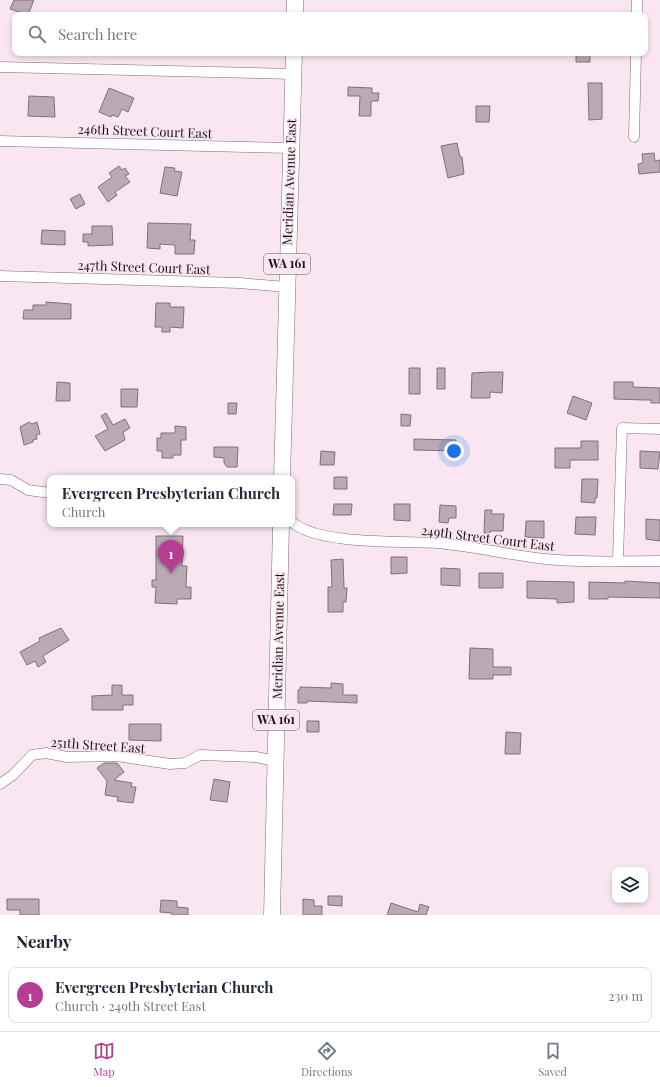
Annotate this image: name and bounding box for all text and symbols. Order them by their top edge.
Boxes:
search box [12,12,648,56]
icon: search [26,23,48,45]
text: Search here [58,24,137,44]
street label: Meridian Avenue East [278,118,299,246]
street label: 246th Street Court East [77,120,213,141]
road number: WA 161 [264,254,310,274]
street label: 247th Street Court East [77,256,211,277]
your location [444,441,464,461]
popup [47,475,295,527]
text: Evergreen Presbyterian Church [62,483,280,503]
text: Church [62,503,105,520]
street label: 249th Street Court East [420,521,556,554]
pin: 1 [158,540,184,573]
street label: Meridian Avenue East [268,572,287,699]
road number: WA 161 [253,710,299,730]
street label: 251th Street East [50,733,146,756]
map controls [612,867,648,903]
button: layers [612,867,648,903]
text: Nearby [16,930,71,952]
text: Evergreen Presbyterian Church [55,977,273,997]
text: 1 [28,987,32,1004]
text: 230 m [608,987,643,1004]
text: Church · 249th Street East [55,997,206,1014]
tab: Map [93,1040,115,1079]
tab: Directions [301,1040,352,1079]
tab: Saved [538,1040,567,1079]

